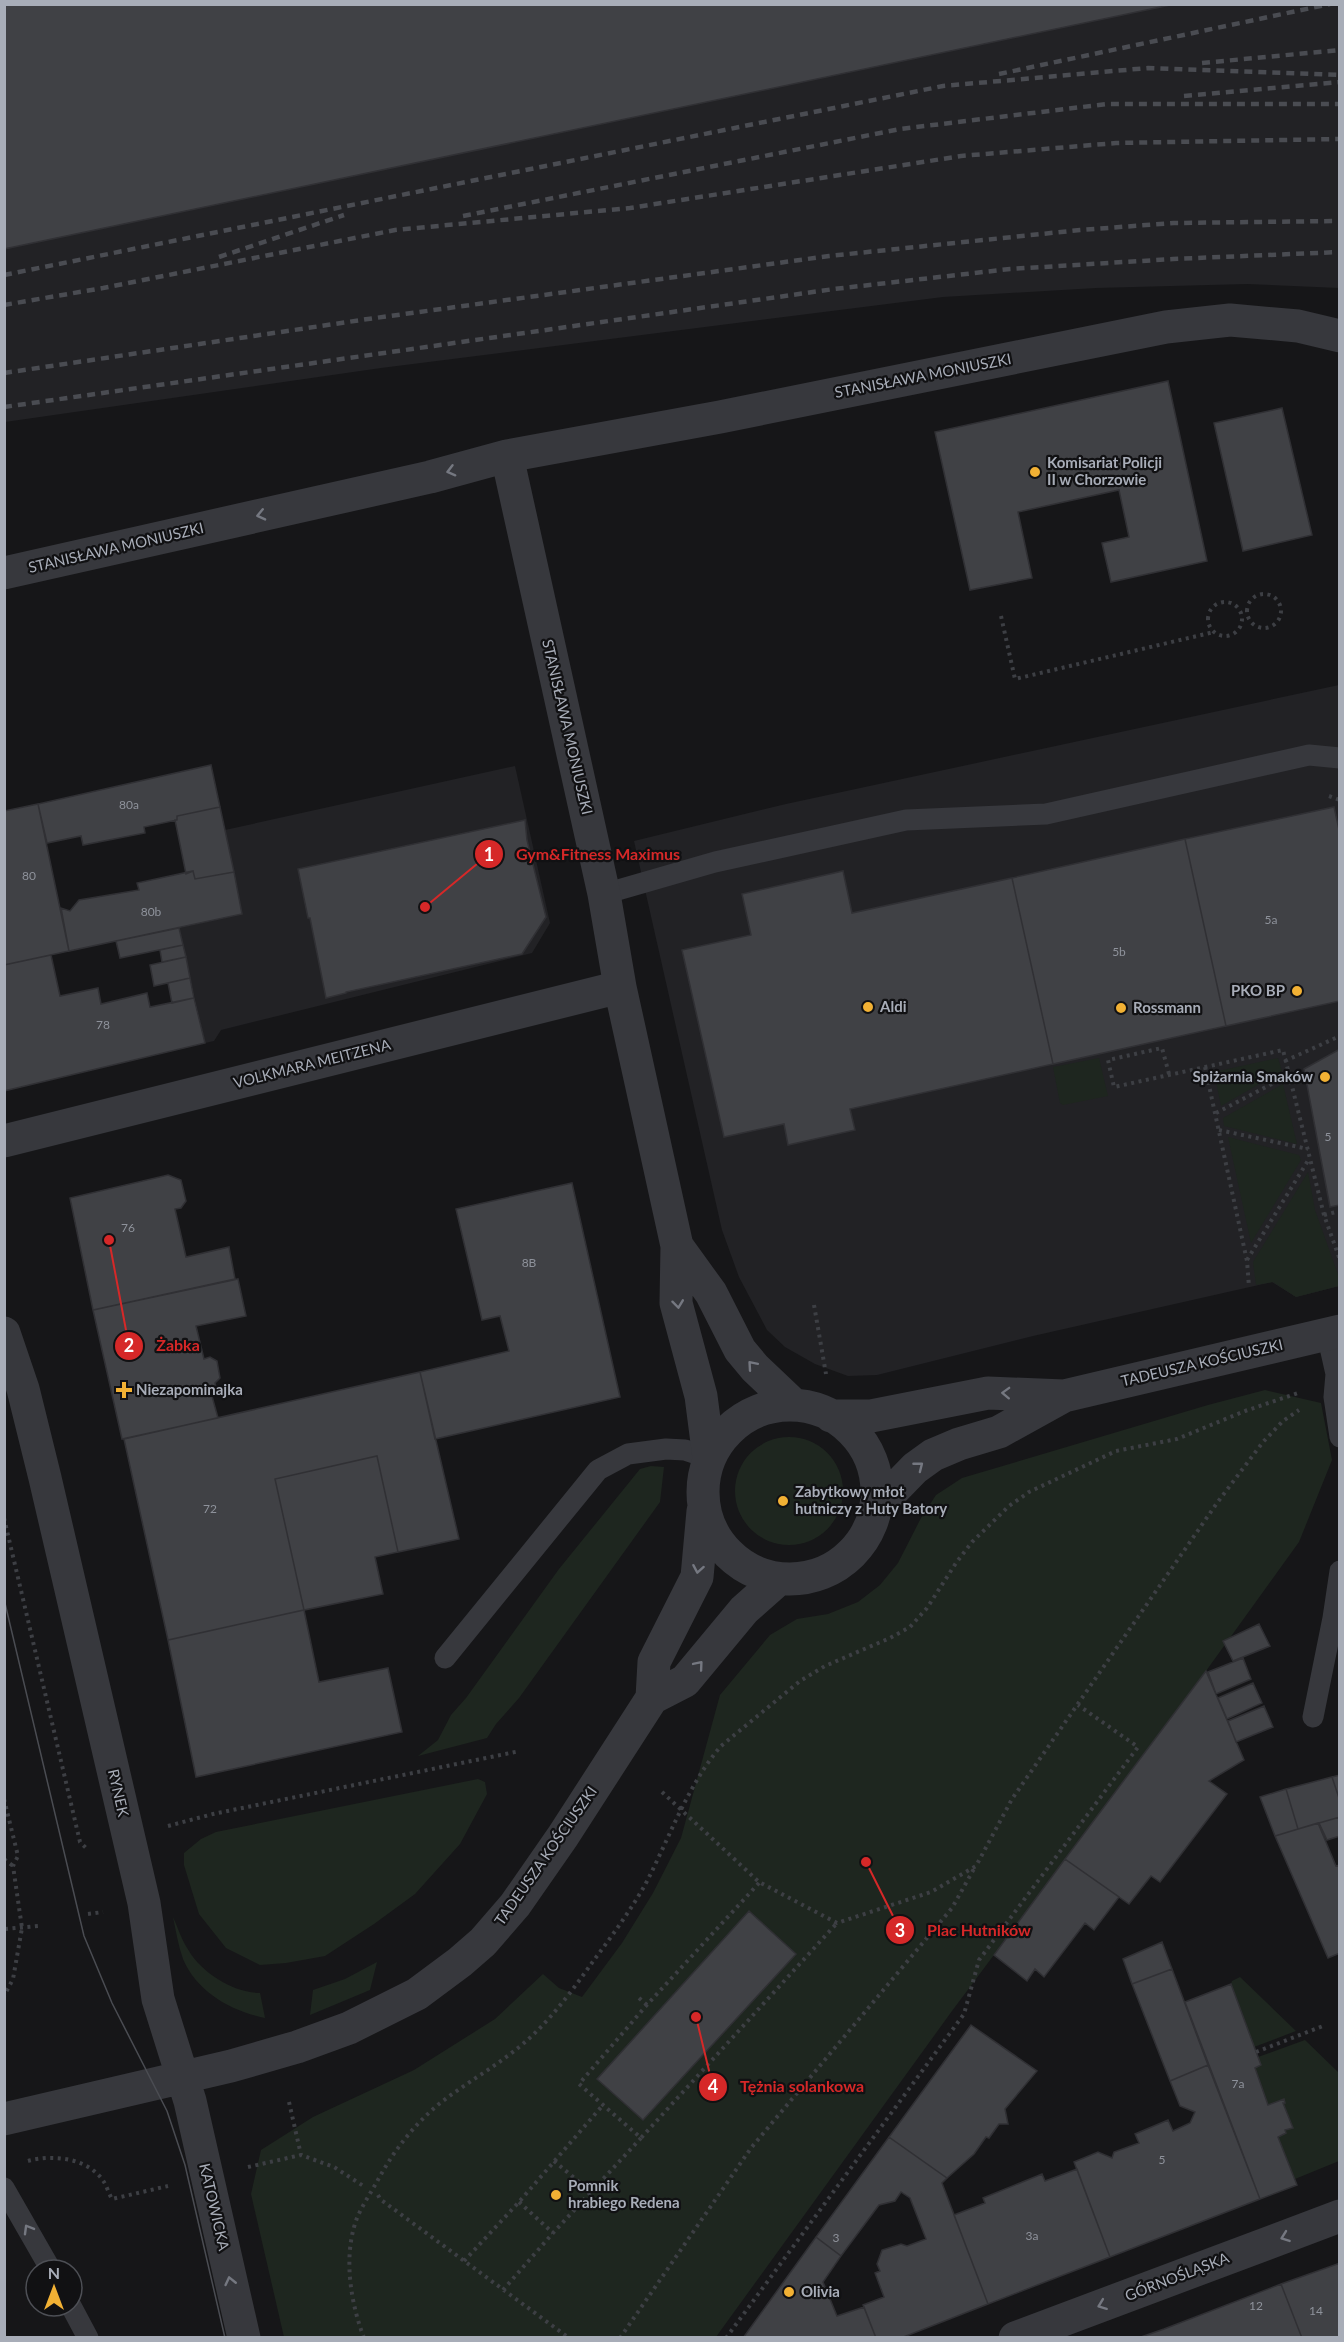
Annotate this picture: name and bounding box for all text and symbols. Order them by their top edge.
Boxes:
street label: STANISŁAWA MONIUSZKI [833,349,1013,401]
place label: Komisariat Policji II w Chorzowie [1047,453,1162,488]
one-way arrow [446,464,457,476]
marker: Komisariat Policji II w Chorzowie [1028,465,1042,479]
one-way arrow [256,508,266,521]
street label: STANISŁAWA MONIUSZKI [26,518,205,576]
street label: STANISŁAWA MONIUSZKI [539,637,597,816]
house number: 80a [119,797,139,812]
callout: Gym&Fitness Maximus [474,837,692,871]
text: 1 [484,843,494,865]
text: Gym&Fitness Maximus [516,844,680,863]
house number: 80 [22,868,36,883]
house number: 80b [141,904,162,919]
house number: 5a [1265,912,1277,927]
house number: 5b [1112,944,1126,959]
place label: PKO BP [1231,981,1285,999]
marker: PKO BP [1290,984,1304,998]
place label: Aldi [879,997,907,1015]
place label: Rossmann [1133,998,1201,1016]
marker: Aldi [861,1000,875,1014]
marker: Rossmann [1114,1001,1128,1015]
house number: 78 [96,1017,110,1032]
street label: VOLKMARA MEITZENA [231,1035,393,1091]
place label: Spiżarnia Smaków [1193,1067,1313,1085]
marker: Spiżarnia Smaków [1318,1070,1332,1084]
house number: 5 [1325,1129,1332,1144]
house number: 76 [121,1220,135,1235]
house number: 8B [522,1255,537,1270]
one-way arrow [671,1299,683,1309]
callout: Żabka [114,1329,212,1363]
text: 2 [124,1334,134,1356]
text: Żabka [156,1335,200,1354]
street label: TADEUSZA KOŚCIUSZKI [1119,1335,1285,1389]
one-way arrow [748,1361,759,1372]
place label: Niezapominajka [136,1380,243,1398]
marker: Niezapominajka [117,1383,131,1397]
one-way arrow [1001,1387,1010,1400]
one-way arrow [912,1463,923,1474]
place label: Zabytkowy młot hutniczy z Huty Batory [795,1482,947,1517]
marker: Zabytkowy młot hutniczy z Huty Batory [776,1494,790,1508]
house number: 72 [203,1501,217,1516]
one-way arrow [692,1564,705,1574]
one-way arrow [692,1661,703,1672]
street label: RYNEK [105,1767,133,1818]
street label: TADEUSZA KOŚCIUSZKI [490,1782,600,1928]
callout: Plac Hutników [885,1913,1043,1947]
text: 3 [895,1919,905,1941]
text: Plac Hutników [927,1920,1031,1939]
callout: Tężnia solankowa [698,2070,876,2104]
text: 4 [708,2075,718,2097]
text: Tężnia solankowa [740,2076,864,2095]
house number: 7a [1232,2076,1244,2091]
house number: 5 [1159,2152,1166,2167]
street label: KATOWICKA [196,2161,234,2253]
place label: Pomnik hrabiego Redena [568,2176,680,2211]
marker: Pomnik hrabiego Redena [549,2188,563,2202]
one-way arrow [24,2225,35,2235]
house number: 3a [1026,2228,1038,2243]
one-way arrow [1280,2229,1291,2242]
house number: 3 [833,2230,840,2245]
street label: GÓRNOŚLĄSKA [1122,2248,1232,2304]
north arrow [24,2258,84,2318]
text: N [48,2263,60,2282]
one-way arrow [225,2276,238,2286]
place label: Olivia [801,2282,840,2300]
marker: Olivia [782,2285,796,2299]
one-way arrow [1097,2298,1108,2310]
house number: 12 [1249,2298,1263,2313]
house number: 14 [1309,2303,1323,2318]

